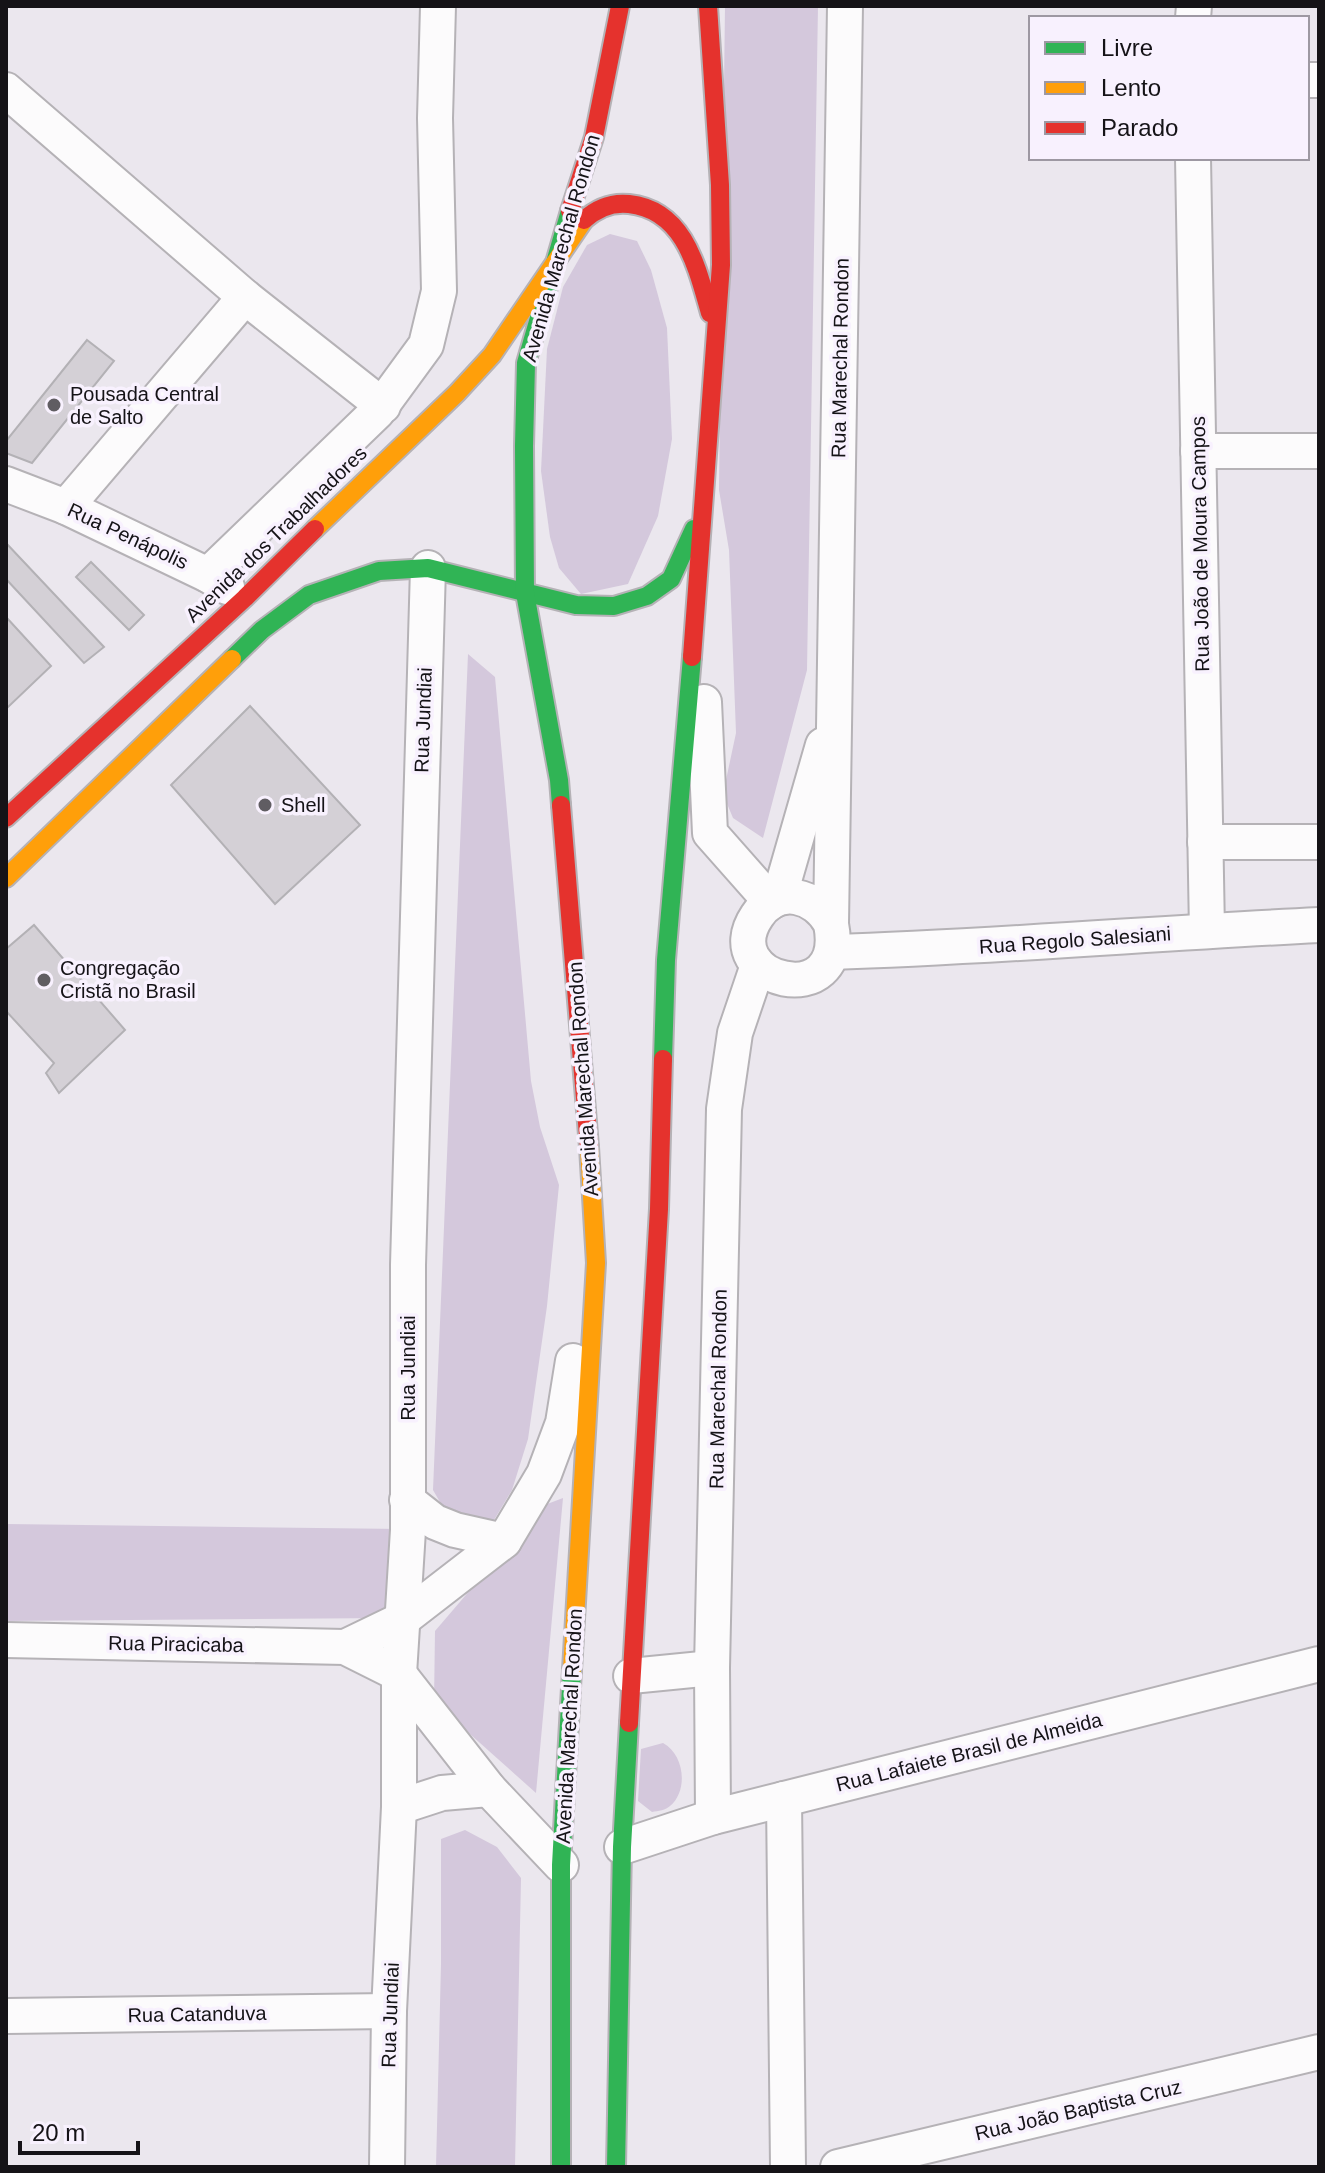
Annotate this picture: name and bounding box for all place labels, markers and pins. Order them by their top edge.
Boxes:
place label: Pousada Central de Salto [70,383,219,428]
marker: Pousada Central de Salto [45,396,63,414]
place label: Shell [281,794,325,816]
marker: Shell [256,796,274,814]
place label: Congregação Cristã no Brasil [60,957,196,1002]
marker: Congregação Cristã no Brasil [35,971,53,989]

